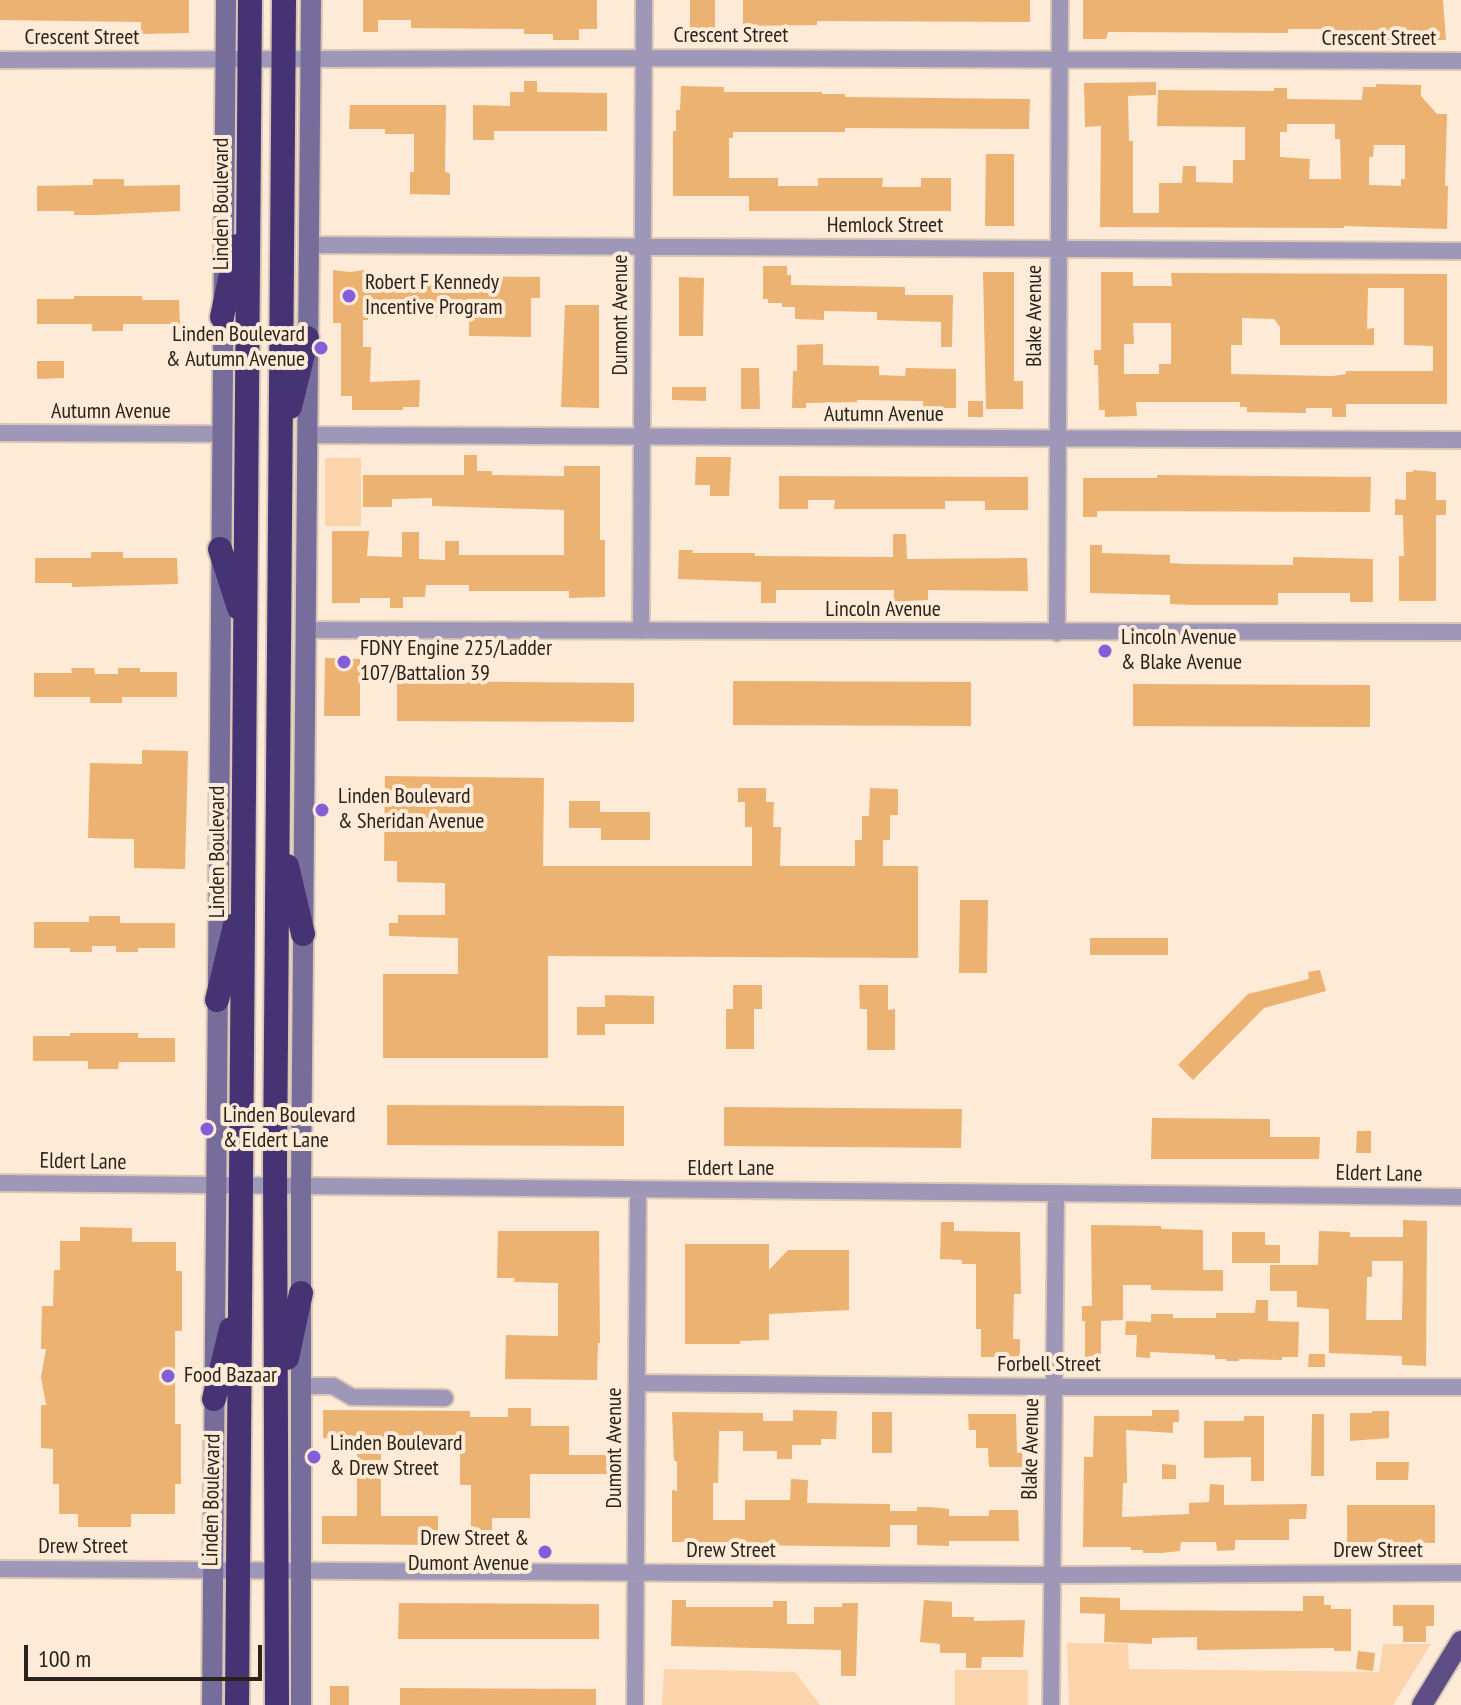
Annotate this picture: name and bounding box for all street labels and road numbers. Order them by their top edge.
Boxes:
street label: Crescent Street [674,23,788,49]
street label: Crescent Street [25,25,139,51]
street label: Crescent Street [1322,26,1436,52]
street label: Linden Boulevard [209,138,235,270]
street label: Hemlock Street [827,213,943,239]
street label: Dumont Avenue [608,255,634,375]
street label: Blake Avenue [1022,265,1048,367]
street label: Autumn Avenue [51,399,171,425]
street label: Autumn Avenue [824,402,944,428]
street label: Lincoln Avenue [825,597,941,623]
street label: Linden Boulevard [205,786,231,918]
street label: Eldert Lane [39,1148,127,1176]
street label: Eldert Lane [688,1156,774,1182]
street label: Eldert Lane [1335,1160,1423,1188]
street label: Forbell Street [997,1352,1101,1378]
street label: Dumont Avenue [602,1388,628,1508]
street label: Blake Avenue [1017,1398,1045,1500]
street label: Linden Boulevard [198,1433,226,1567]
street label: Drew Street [38,1534,128,1560]
street label: Drew Street [686,1538,776,1564]
street label: Drew Street [1333,1538,1423,1564]

